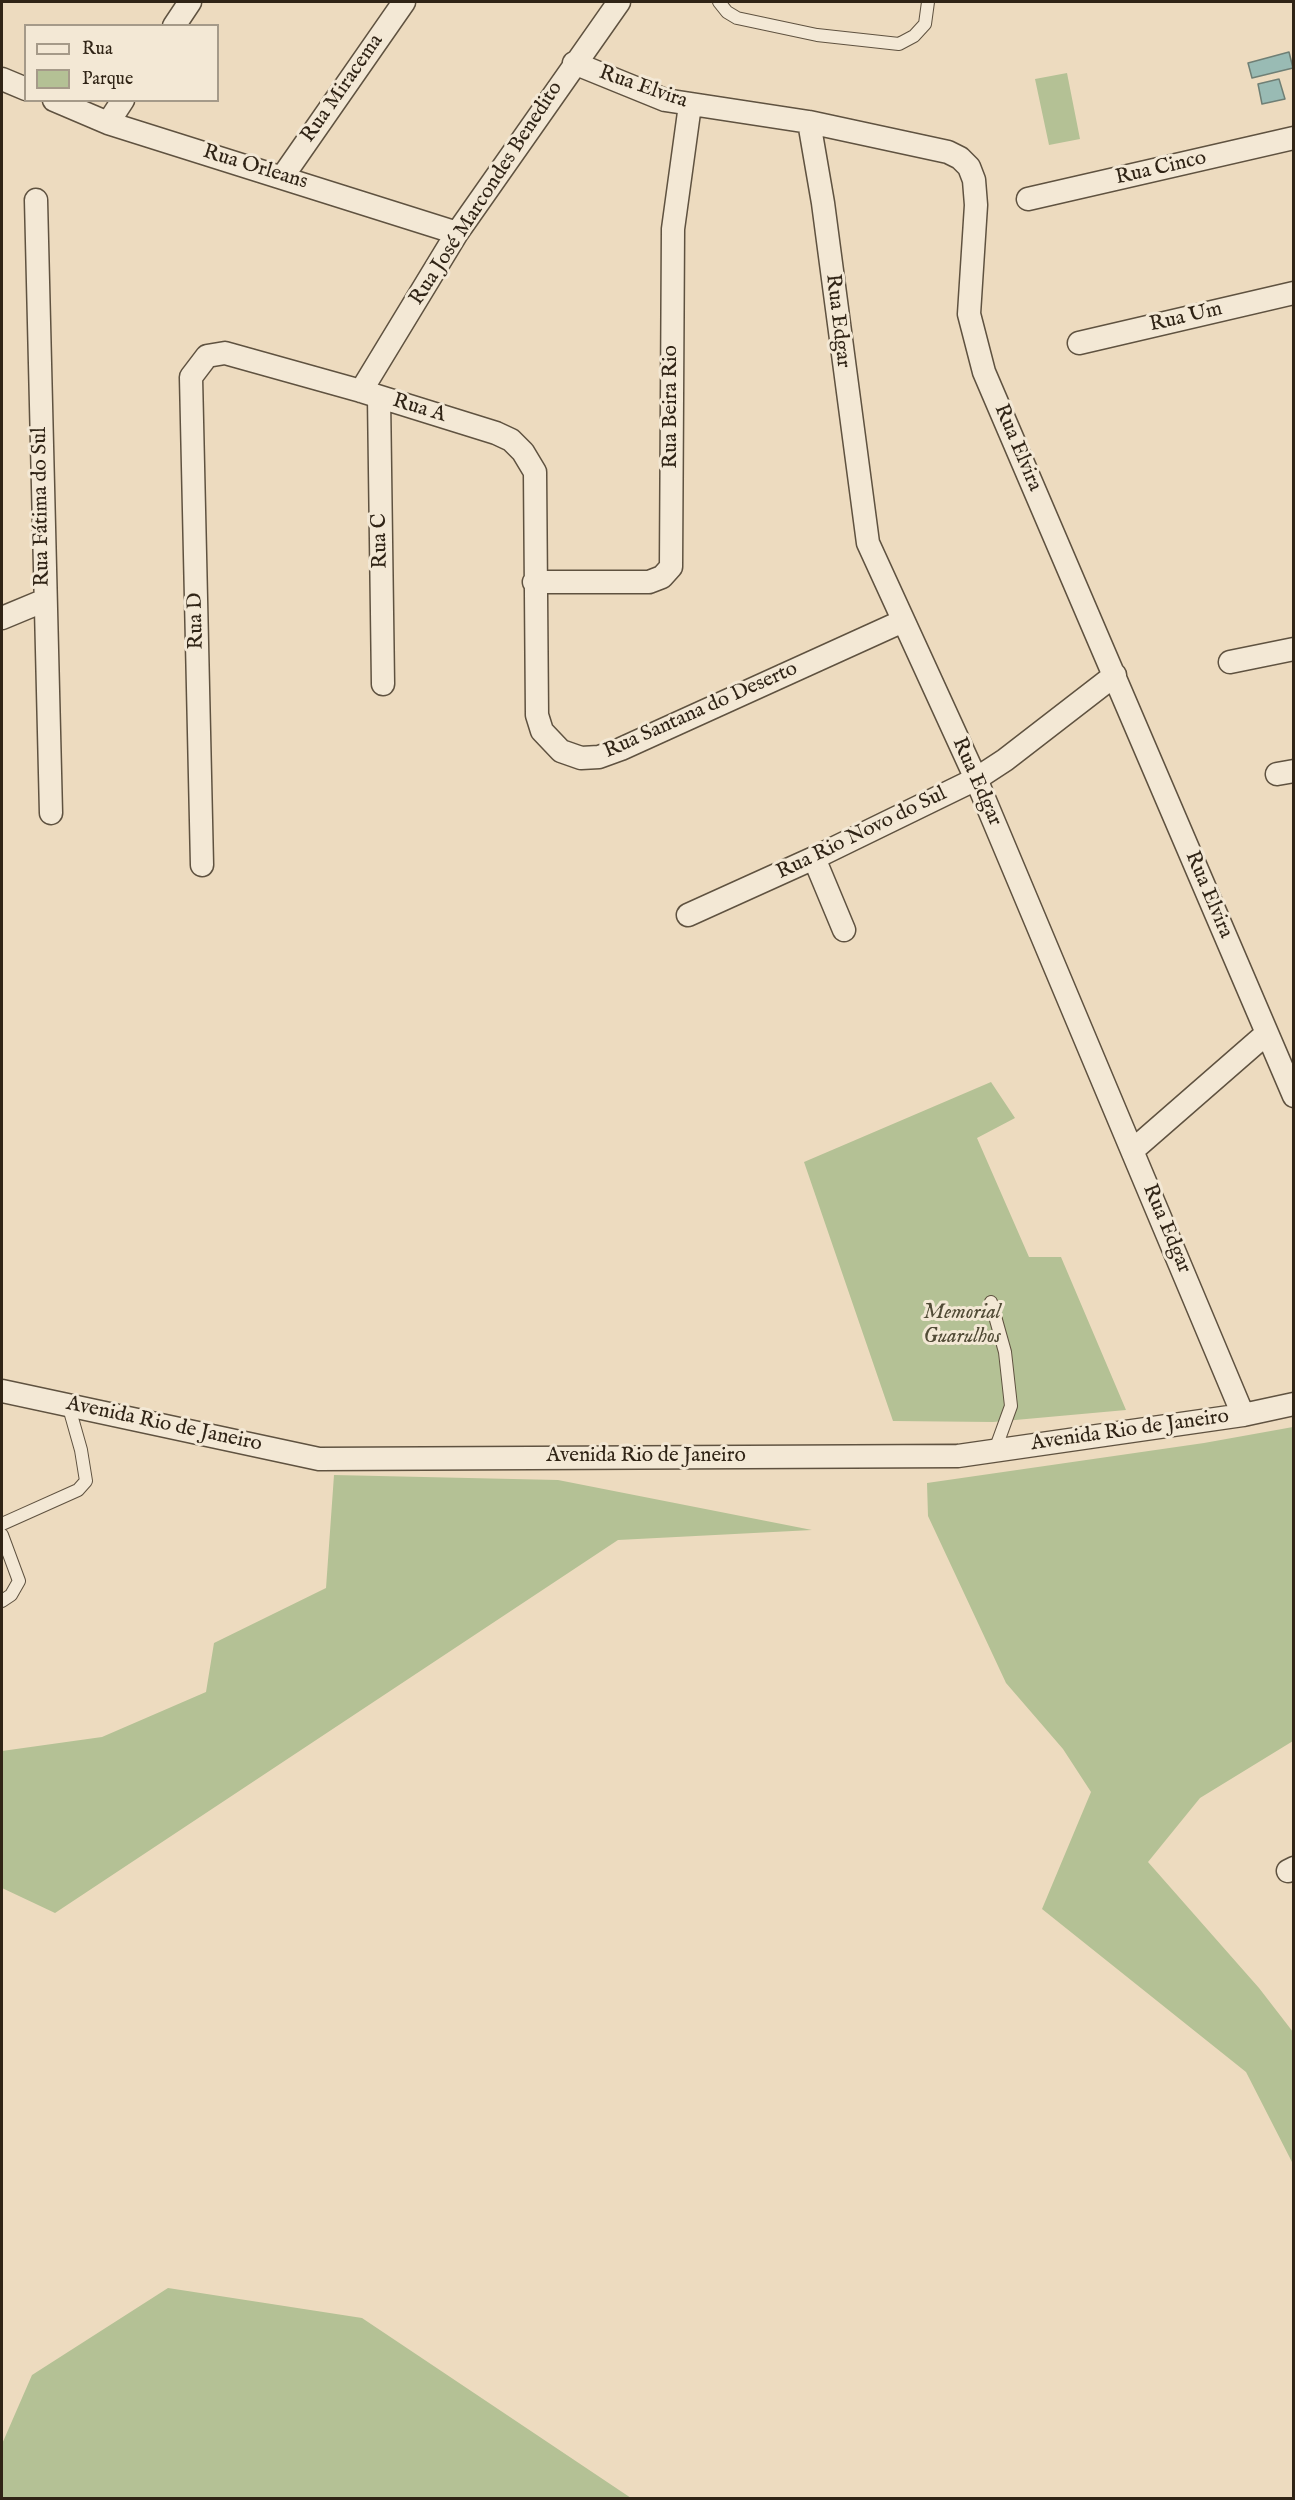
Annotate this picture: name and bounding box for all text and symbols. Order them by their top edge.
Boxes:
legend [24,24,219,102]
street label: Rua Miracema [296,30,390,148]
text: Rua [82,38,113,61]
street label: Rua Elvira [595,61,691,115]
text: Parque [82,68,133,91]
street label: Rua José Marcondes Benedito [405,77,569,311]
street label: Rua Orleans [199,140,311,196]
street label: Rua Cinco [1113,146,1209,192]
street label: Rua Edgar [819,273,855,369]
street label: Rua Um [1147,297,1225,339]
street label: Rua Beira Rio [659,345,685,469]
street label: Rua A [389,389,449,429]
street label: Rua Elvira [987,401,1047,495]
street label: Rua Fátima do Sul [28,427,56,587]
street label: Rua C [368,513,394,569]
street label: Rua D [184,592,210,650]
street label: Rua Santana do Deserto [600,657,802,765]
street label: Rua Edgar [945,734,1007,830]
street label: Rua Rio Novo do Sul [773,782,951,886]
street label: Rua Elvira [1178,848,1238,942]
street label: Rua Edgar [1136,1181,1196,1277]
park label: Memorial Guarulhos [923,1301,1001,1351]
street label: Avenida Rio de Janeiro [64,1392,264,1458]
street label: Avenida Rio de Janeiro [1029,1405,1231,1457]
street label: Avenida Rio de Janeiro [546,1444,746,1470]

